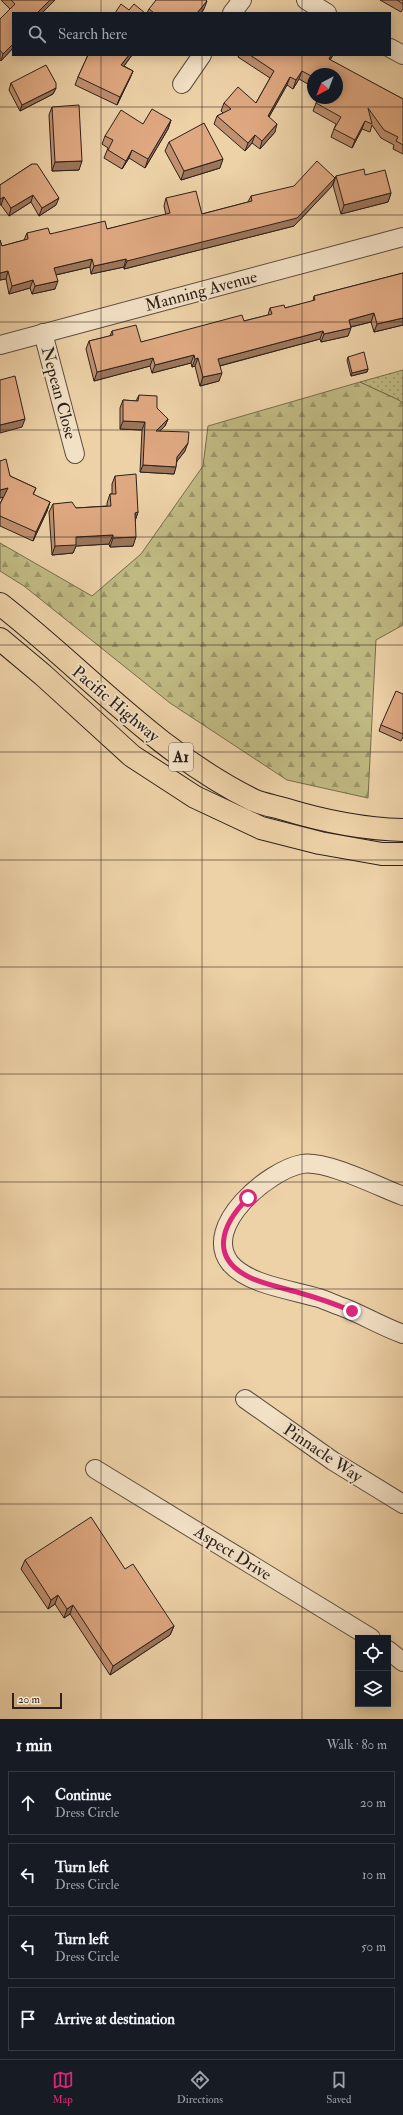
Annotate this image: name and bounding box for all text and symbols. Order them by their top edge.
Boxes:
search box [12,12,391,56]
icon: search [26,23,48,45]
text: Search here [58,25,127,44]
north arrow [307,68,343,104]
street label: Manning Avenue [143,266,259,316]
street label: Nepean Close [36,344,81,442]
street label: Pacific Highway [67,661,164,748]
road number: A1 [169,743,193,771]
route start [239,1189,257,1207]
route end [343,1302,361,1320]
street label: Pinnacle Way [279,1419,367,1488]
street label: Aspect Drive [189,1520,276,1586]
map controls [355,1635,391,1707]
button: locate [355,1635,391,1671]
button: layers [355,1671,391,1707]
scale bar [12,1691,62,1710]
text: 20 m [18,1693,40,1706]
text: 1 min [16,1735,52,1756]
text: Walk · 80 m [326,1737,387,1753]
text: Continue [55,1786,111,1805]
icon: ahead [17,1792,39,1814]
text: 20 m [360,1795,386,1811]
text: Dress Circle [55,1805,119,1821]
text: Turn left [55,1858,109,1877]
icon: left [17,1864,39,1886]
text: 10 m [362,1867,386,1883]
text: Dress Circle [55,1877,119,1893]
text: Turn left [55,1930,109,1949]
icon: left [17,1936,39,1958]
text: 50 m [361,1939,386,1955]
text: Dress Circle [55,1949,119,1965]
icon: arrive [17,2008,39,2030]
text: Arrive at destination [55,2010,175,2029]
tab: Map [52,2069,74,2106]
tab: Directions [177,2069,223,2106]
tab: Saved [326,2069,351,2106]

